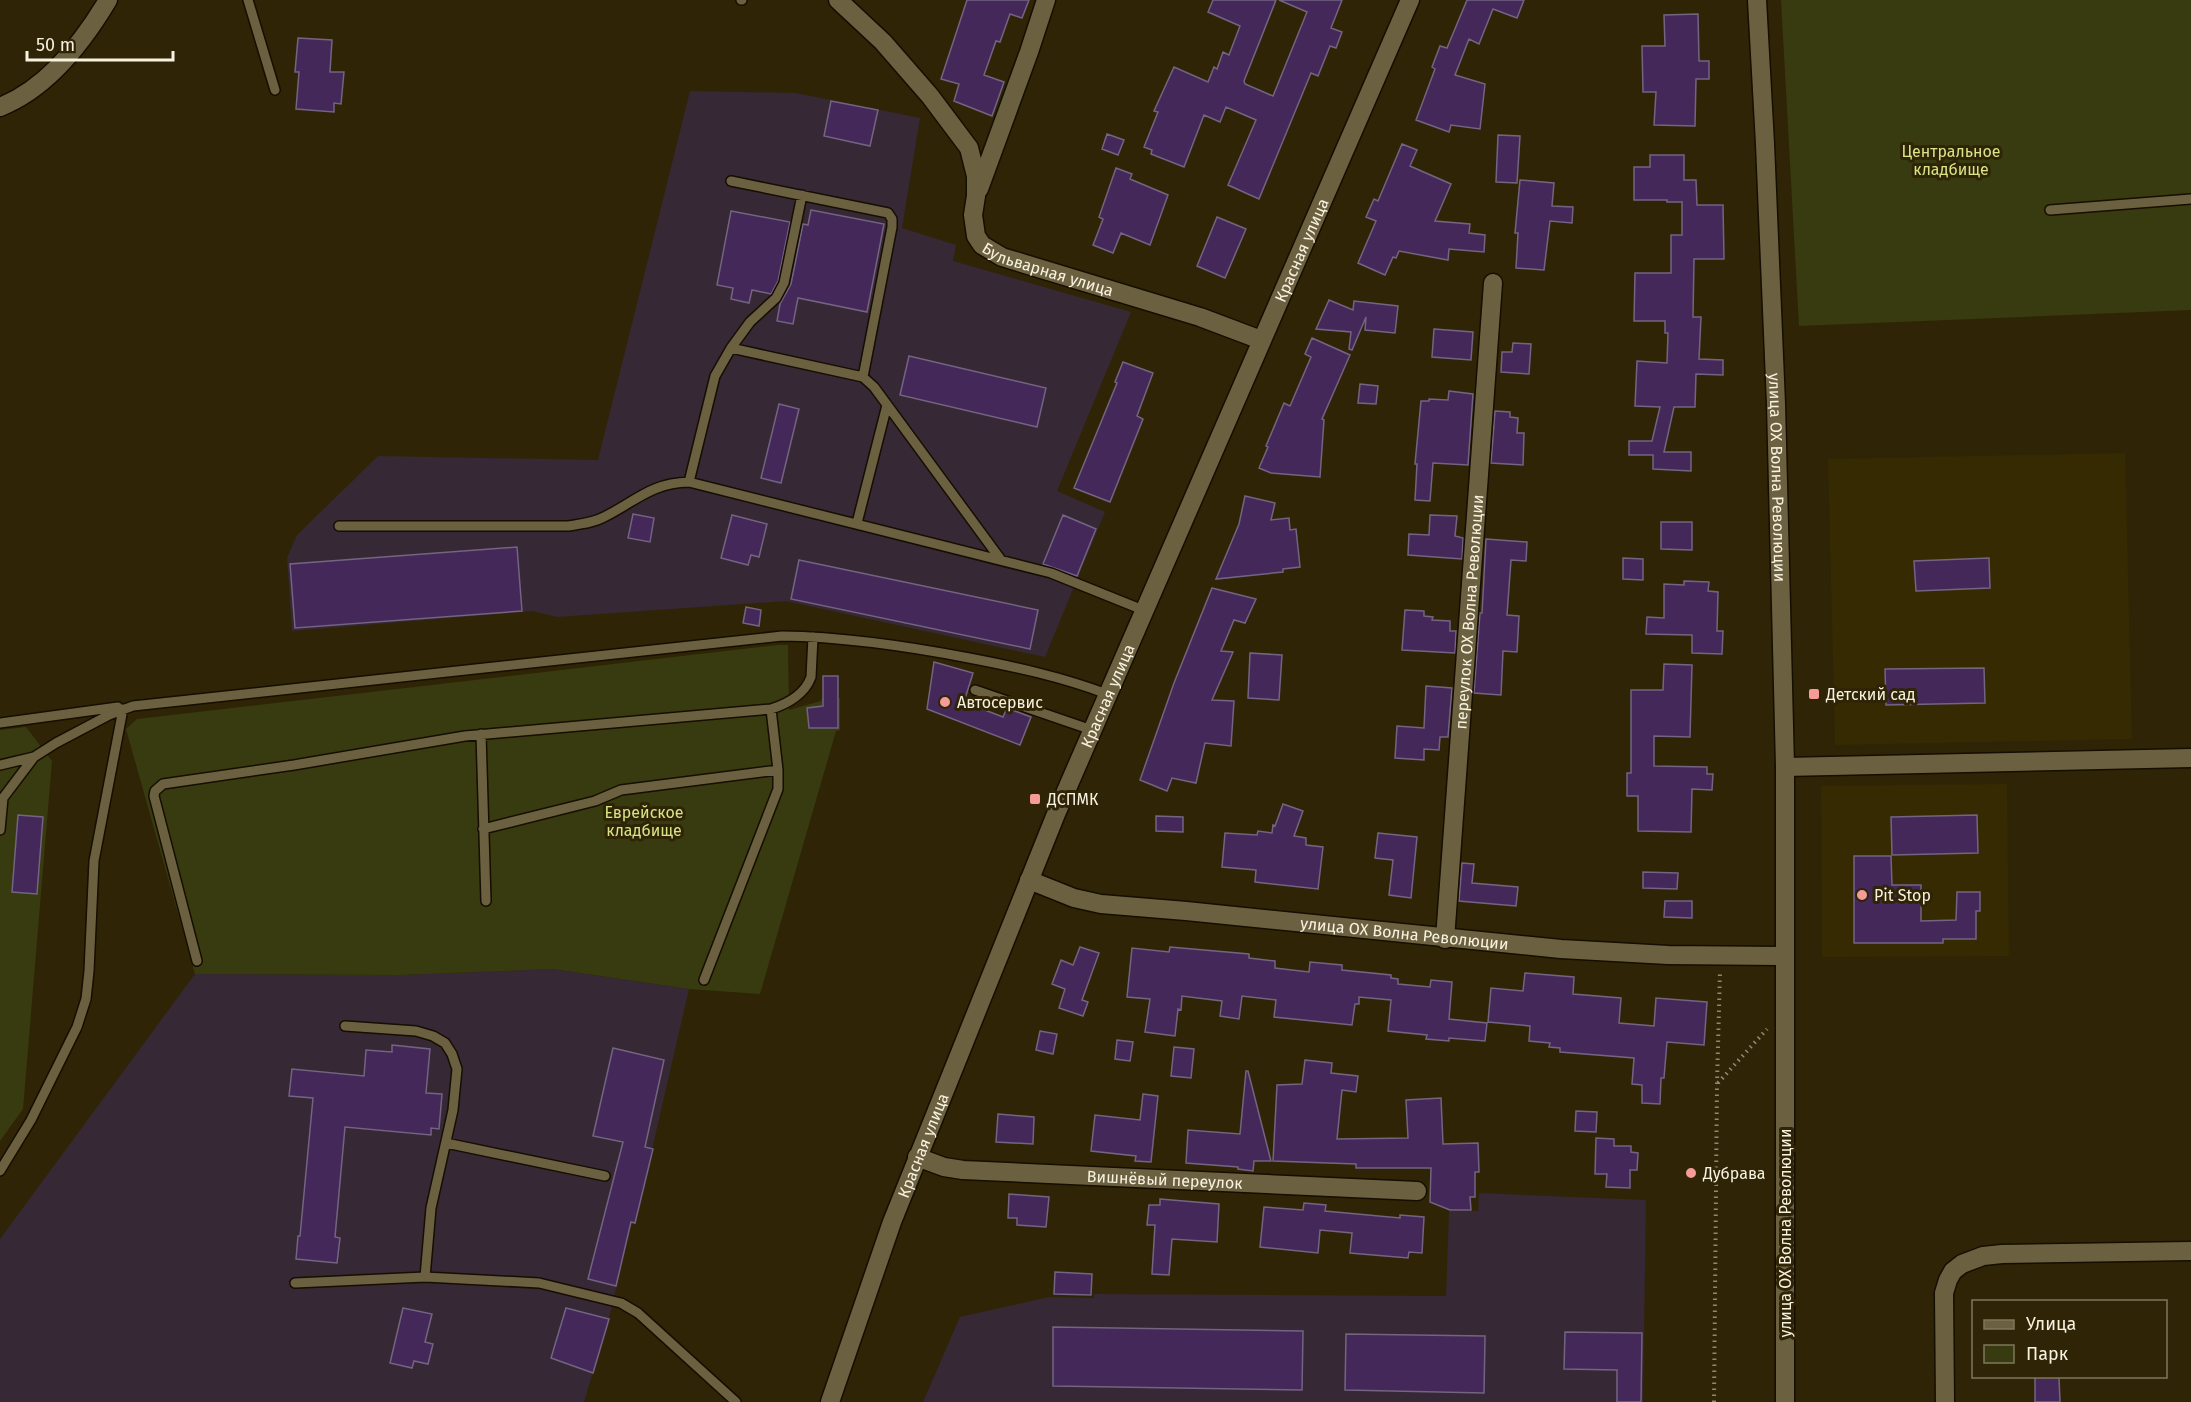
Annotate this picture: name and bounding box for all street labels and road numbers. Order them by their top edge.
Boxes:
street label: Красная улица [1271,196,1333,305]
street label: Бульварная улица [979,238,1116,300]
street label: улица ОХ Волна Революции [1765,373,1789,582]
street label: переулок ОХ Волна Революции [1451,494,1488,730]
street label: Красная улица [1077,641,1139,751]
street label: улица ОХ Волна Революции [1299,914,1510,954]
street label: Красная улица [894,1090,953,1201]
street label: улица ОХ Волна Революции [1776,1128,1795,1338]
street label: Вишнёвый переулок [1086,1167,1244,1193]

